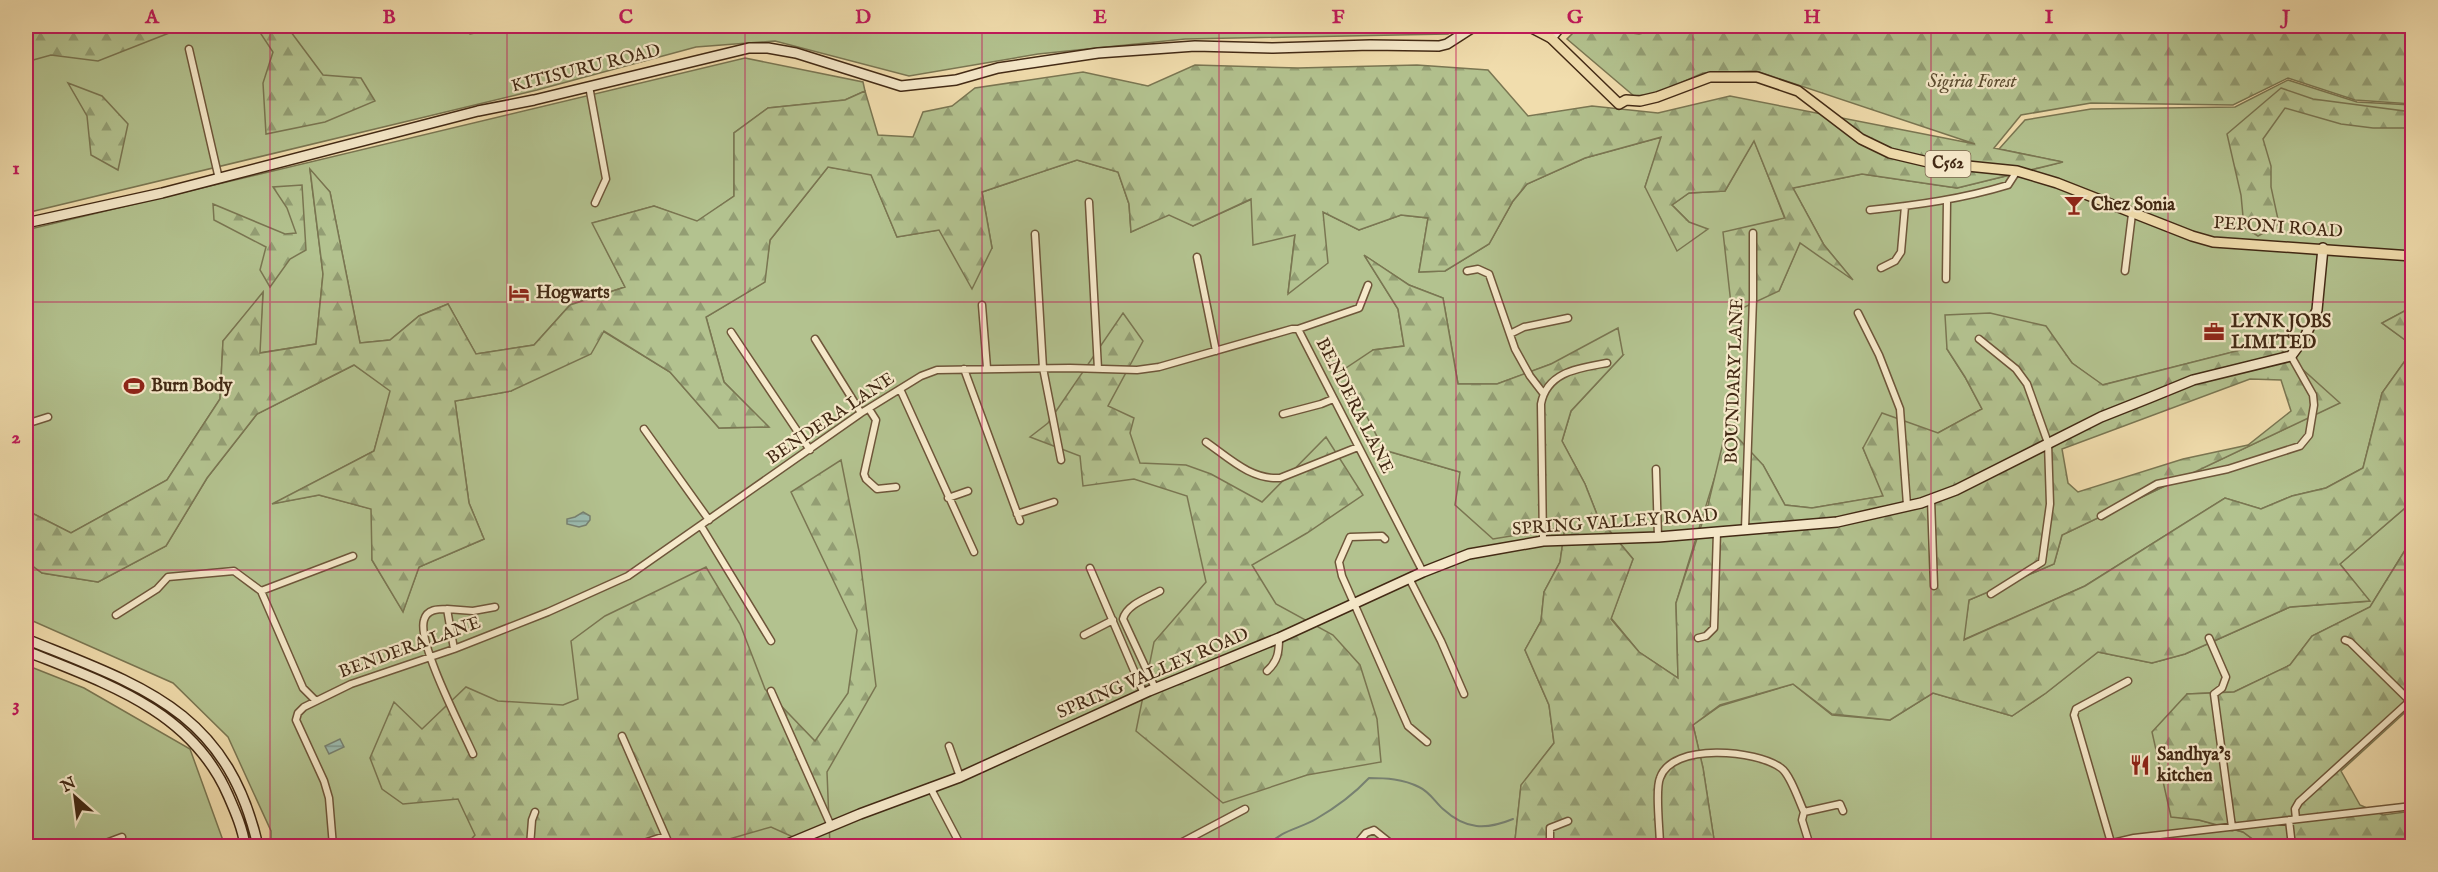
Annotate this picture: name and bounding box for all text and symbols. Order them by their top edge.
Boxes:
text: A [144,5,160,30]
text: B [382,5,396,30]
text: C [619,5,633,30]
text: D [855,5,871,30]
text: E [1093,5,1107,30]
text: F [1332,5,1345,30]
text: G [1567,5,1584,30]
text: H [1803,5,1821,30]
text: I [2045,5,2054,30]
text: J [2279,5,2291,30]
street label: KITISURU ROAD [509,39,663,99]
park label: Sigiria Forest [1928,71,2018,94]
road number: C562 [1926,151,1970,177]
text: 1 [12,156,20,181]
bar icon: Chez Sonia [2062,193,2086,217]
place label: Chez Sonia [2091,194,2176,217]
street label: PEPONI ROAD [2213,212,2343,244]
hotel icon: Hogwarts [507,281,531,305]
place label: Hogwarts [536,282,610,305]
street label: BOUNDARY LANE [1721,298,1749,464]
place label: LYNK JOBS LIMITED [2231,311,2331,355]
office icon: LYNK JOBS LIMITED [2202,320,2226,344]
street label: BENDERA LANE [1310,334,1398,478]
street label: BENDERA LANE [763,368,899,470]
sports icon: Burn Body [122,374,146,398]
place label: Burn Body [151,375,234,398]
text: 2 [11,425,21,450]
street label: SPRING VALLEY ROAD [1511,504,1719,542]
street label: BENDERA LANE [336,612,484,684]
street label: SPRING VALLEY ROAD [1054,623,1252,725]
text: 3 [12,693,20,718]
place label: Sandhya’s kitchen [2156,744,2231,788]
restaurant icon: Sandhya’s kitchen [2128,753,2152,777]
north arrow [45,767,105,827]
text: N [57,773,80,798]

